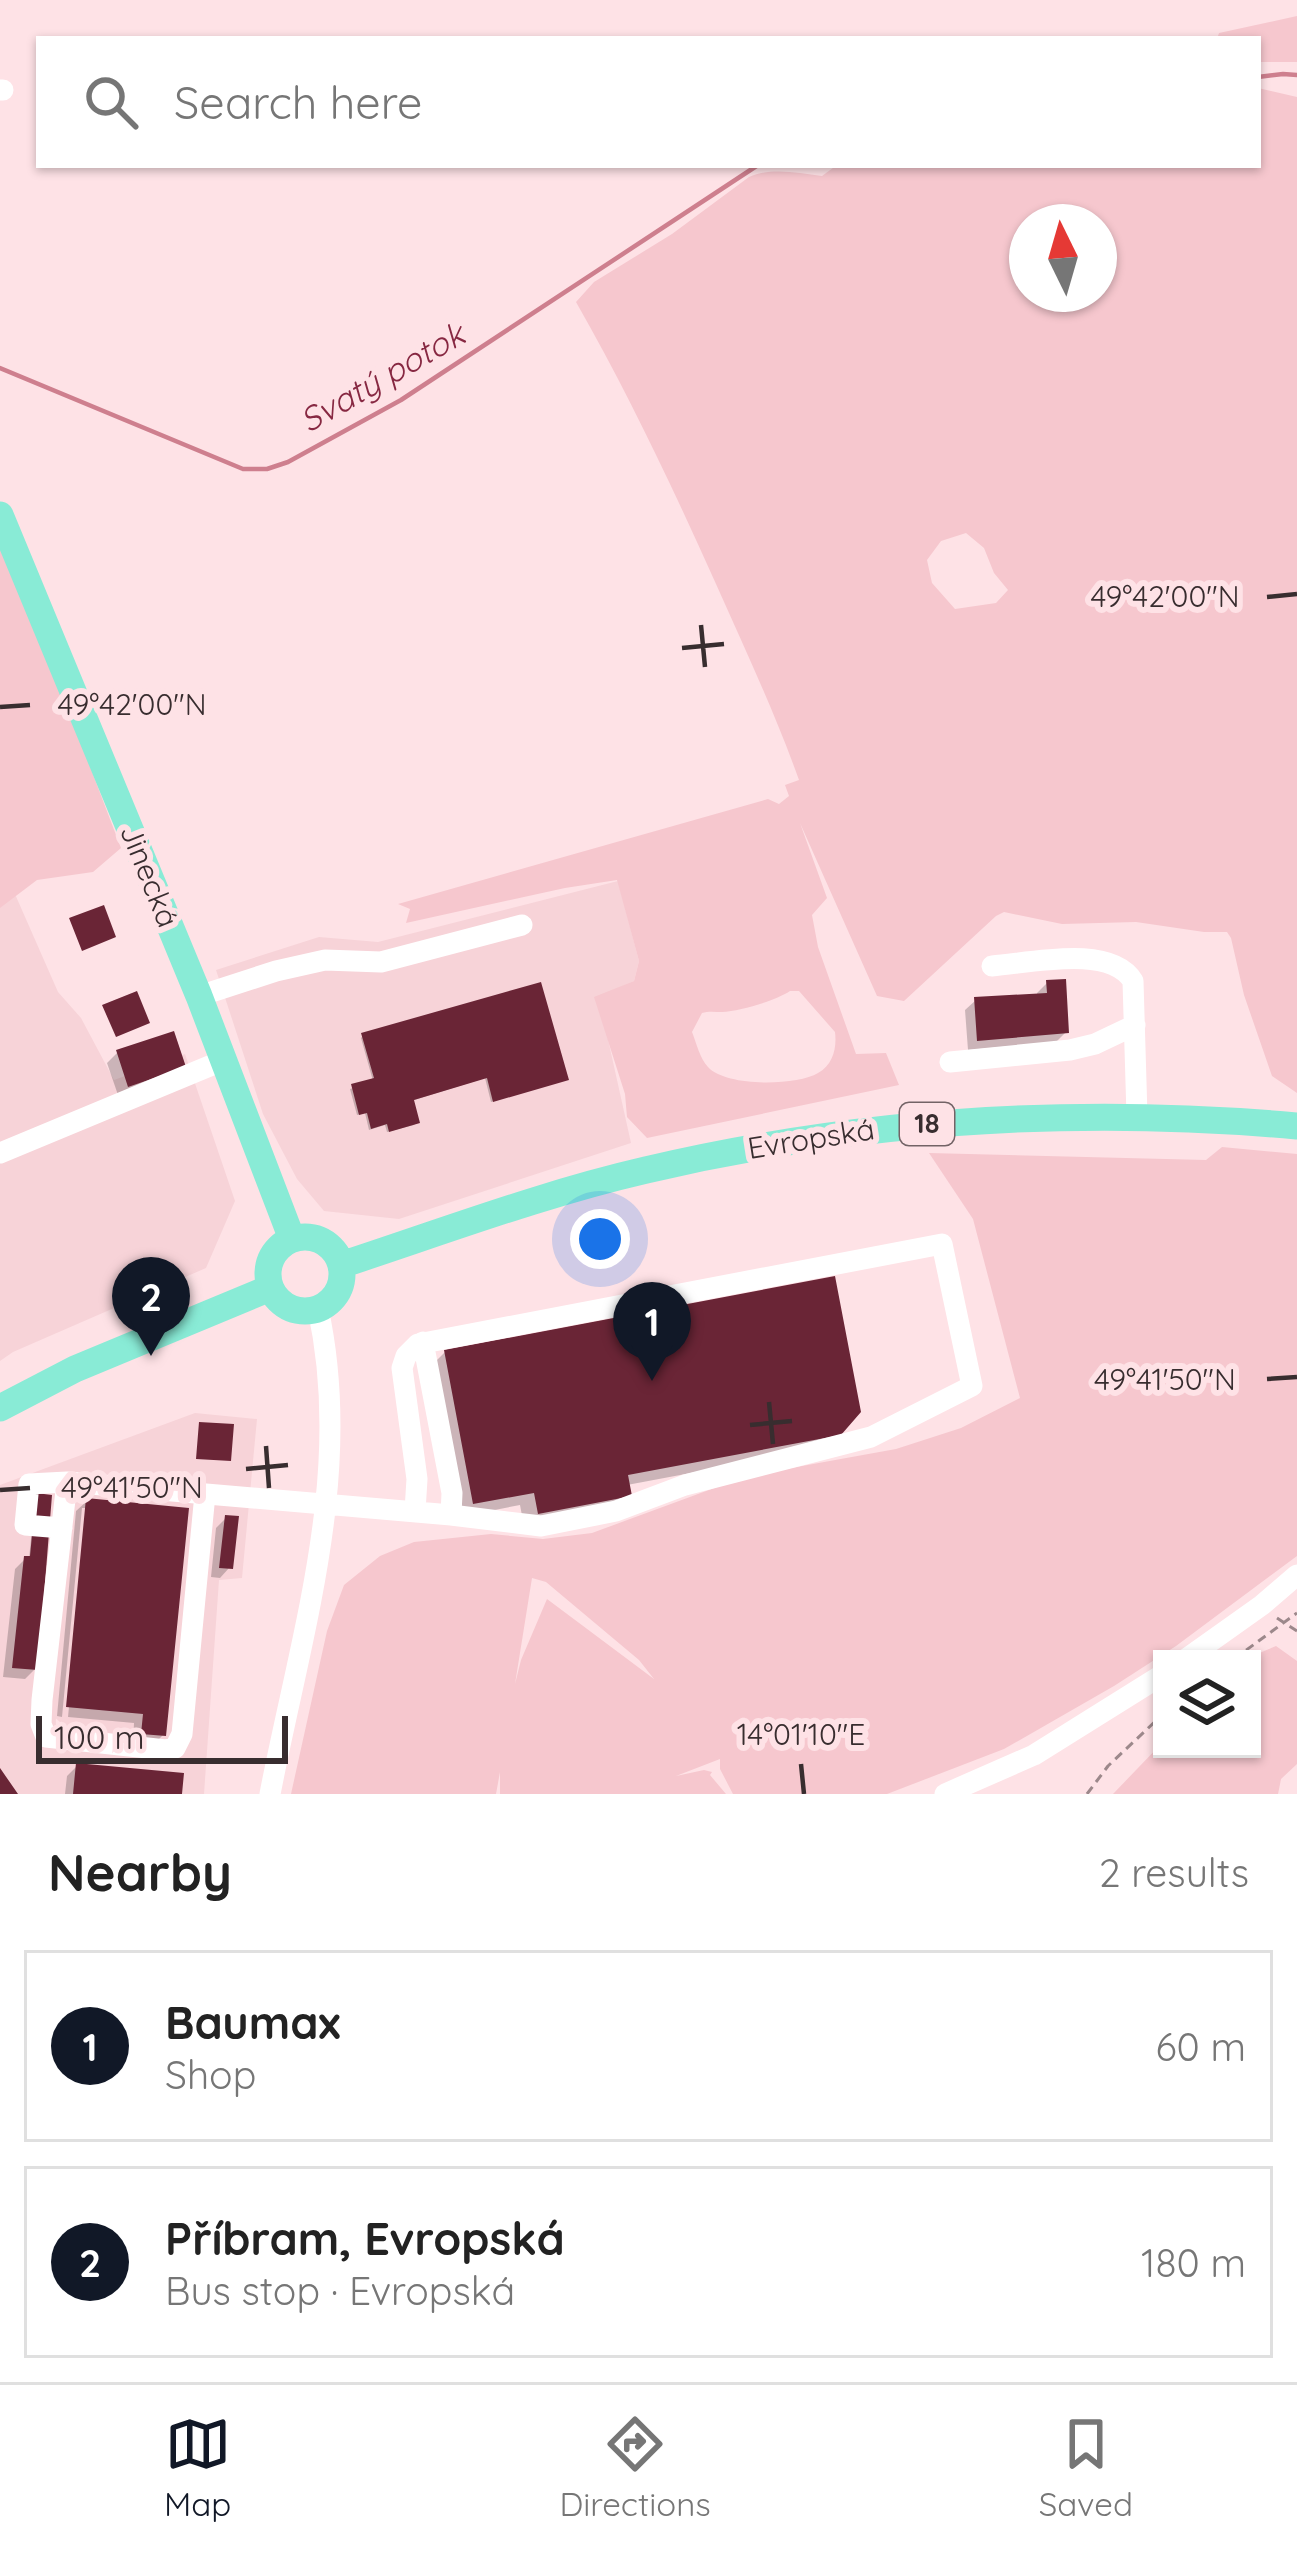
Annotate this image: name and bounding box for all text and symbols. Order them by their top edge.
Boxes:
search box [36,36,1261,168]
icon: search [78,69,144,135]
text: Search here [174,74,422,130]
north arrow [1009,204,1117,312]
water label: Svatý potok [292,311,474,440]
text: 49°42'00"N [1090,577,1240,615]
text: 49°42'00"N [57,685,207,723]
street label: Jinecká [112,819,188,933]
road number: 18 [900,1103,954,1145]
street label: Evropská [745,1109,877,1167]
your location [570,1209,630,1269]
pin: 2 [112,1257,190,1356]
pin: 1 [613,1282,691,1381]
text: 49°41'50"N [1094,1360,1236,1398]
text: 49°41'50"N [61,1468,203,1506]
map controls [1153,1650,1261,1758]
button: layers [1153,1650,1261,1758]
scale bar [36,1710,288,1763]
text: 14°01'10"E [737,1715,865,1753]
text: 100 m [54,1716,145,1757]
text: Nearby [48,1840,232,1904]
text: 2 results [1099,1848,1249,1897]
text: Baumax [165,1994,340,2050]
text: 1 [82,2022,98,2071]
text: 60 m [1156,2022,1246,2071]
text: Shop [165,2050,256,2099]
text: Příbram, Evropská [165,2210,565,2266]
text: 2 [79,2238,101,2287]
text: 180 m [1141,2238,1246,2287]
text: Bus stop · Evropská [165,2266,515,2315]
tab: Map [164,2411,231,2524]
tab: Directions [559,2411,711,2524]
tab: Saved [1039,2411,1133,2524]

